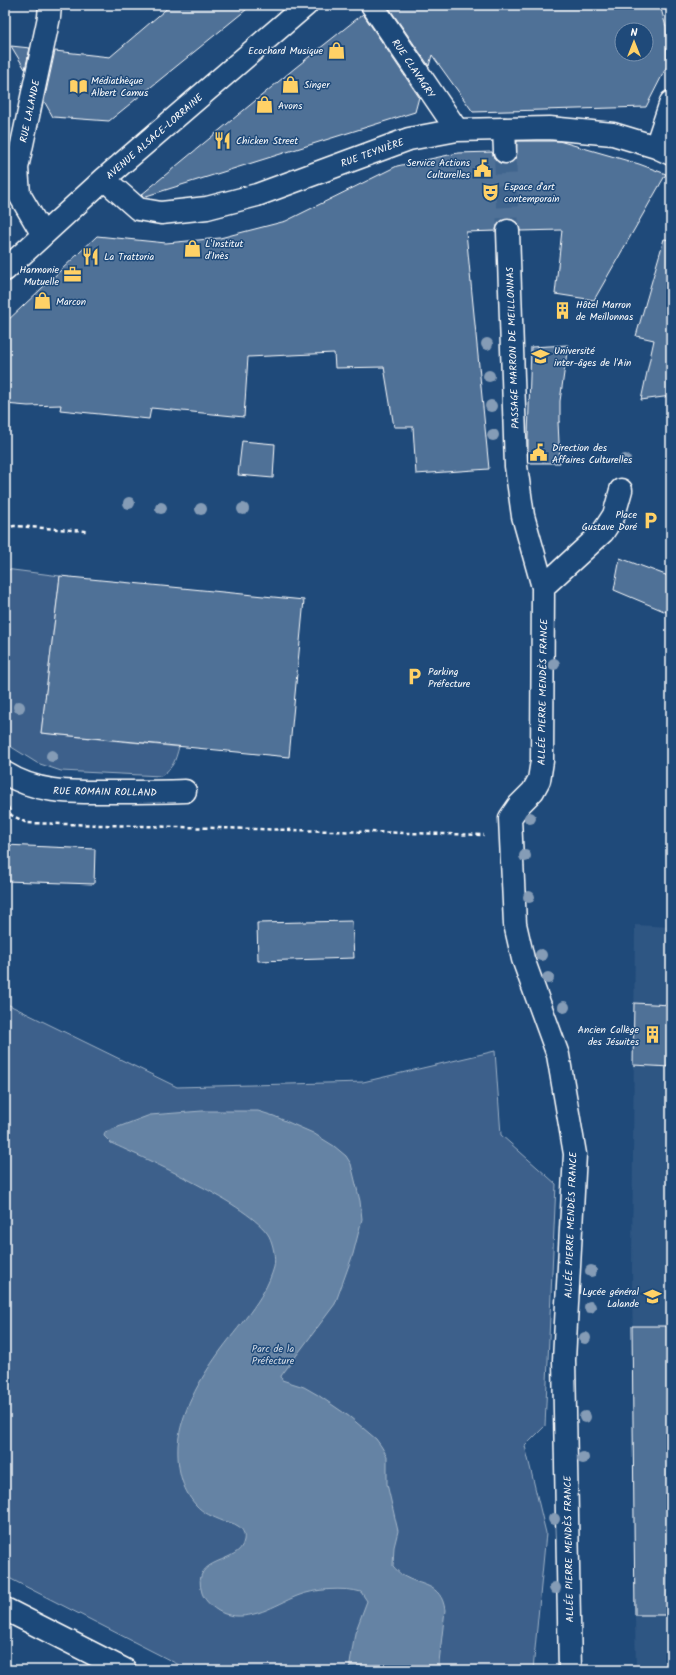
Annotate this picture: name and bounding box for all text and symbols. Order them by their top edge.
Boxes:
north arrow [614,22,654,62]
text: N [631,24,638,42]
street label: RUE CLAVAGRY [387,36,440,102]
shop icon: Ecochard Musique [326,40,346,60]
place label: Ecochard Musique [248,43,323,59]
place label: Médiathèque Albert Camus [91,73,149,101]
shop icon: Singer [281,74,301,94]
library icon: Médiathèque Albert Camus [68,76,88,96]
street label: RUE LALANDE [16,77,45,144]
place label: Singer [304,77,330,93]
street label: AVENUE ALSACE-LORRAINE [103,89,208,184]
shop icon: Avons [255,95,275,115]
place label: Avons [278,98,303,114]
restaurant icon: Chicken Street [213,130,233,150]
place label: Chicken Street [236,133,298,149]
street label: RUE TEYNIÈRE [339,134,407,172]
place label: Service Actions Culturelles [406,155,471,183]
public building icon: Service Actions Culturelles [473,158,493,178]
place label: Espace d'art contemporain [504,179,560,207]
theatre icon: Espace d'art contemporain [481,182,501,202]
place label: L'Institut d'Inès [205,236,244,264]
shop icon: L'Institut d'Inès [182,239,202,259]
restaurant icon: La Trattoria [81,246,101,266]
place label: La Trattoria [104,249,154,265]
place label: Harmonie Mutuelle [20,262,59,290]
office icon: Harmonie Mutuelle [62,265,82,285]
street label: PASSAGE MARRON DE MEILLONNAS [502,266,524,429]
shop icon: Marcon [33,291,53,311]
place label: Marcon [56,294,86,310]
place label: Hôtel Marron de Meillonnas [576,297,634,325]
building icon: Hôtel Marron de Meillonnas [553,300,573,320]
place label: Université inter-âges de l'Ain [554,343,631,371]
school or university icon: Université inter-âges de l'Ain [531,346,551,366]
place label: Direction des Affaires Culturelles [552,440,633,468]
public building icon: Direction des Affaires Culturelles [529,443,549,463]
place label: Place Gustave Doré [582,507,638,535]
parking icon: Place Gustave Doré [640,510,660,530]
street label: ALLÉE PIERRE MENDÈS FRANCE [534,617,552,765]
place label: Parking Préfecture [428,664,471,692]
parking icon: Parking Préfecture [405,667,425,687]
street label: RUE ROMAIN ROLLAND [53,783,158,801]
place label: Ancien Collège des Jésuites [578,1022,640,1050]
building icon: Ancien Collège des Jésuites [642,1025,662,1045]
street label: ALLÉE PIERRE MENDÈS FRANCE [560,1150,582,1299]
place label: Lycée général Lalande [582,1284,640,1312]
school or university icon: Lycée général Lalande [642,1287,662,1307]
park label: Parc de la Préfecture [252,1341,295,1369]
street label: ALLÉE PIERRE MENDÈS FRANCE [560,1474,578,1622]

